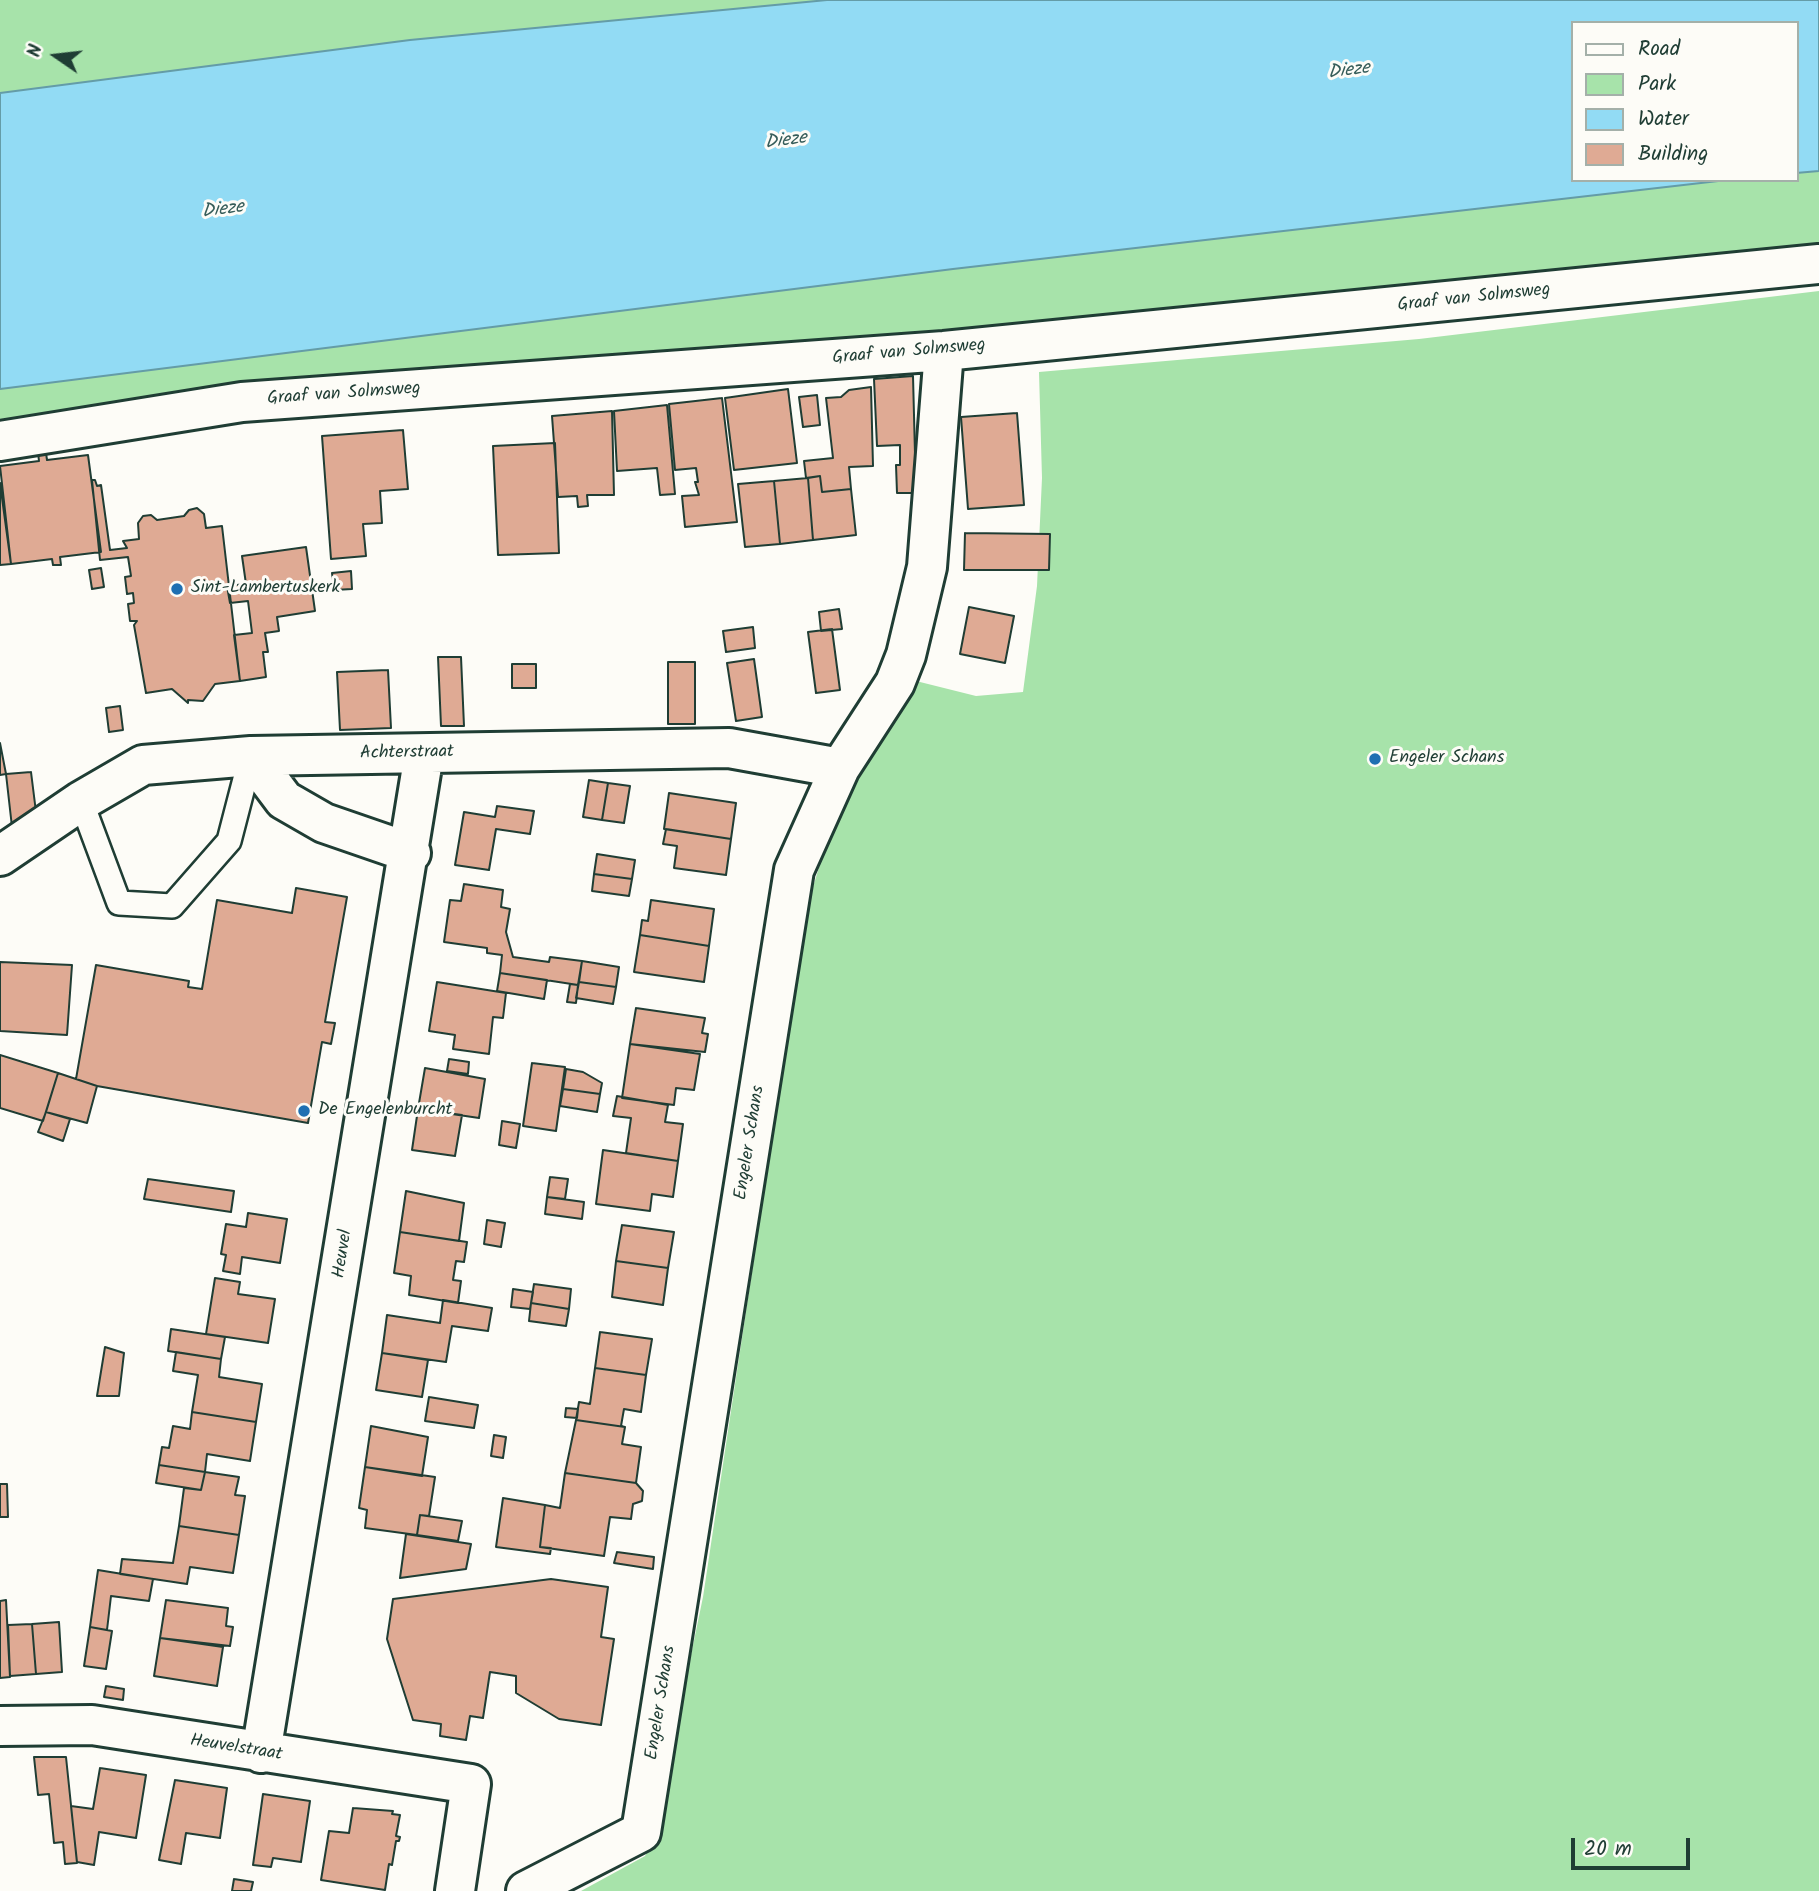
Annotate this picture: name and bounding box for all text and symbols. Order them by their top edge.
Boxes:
north arrow [21,21,91,91]
legend [1570,21,1798,182]
text: Road [1638,33,1680,66]
text: N [20,41,52,60]
water label: Dieze [1327,58,1371,86]
text: Park [1638,68,1676,101]
text: Water [1638,103,1689,136]
water label: Dieze [764,128,808,156]
text: Building [1638,138,1708,171]
water label: Dieze [201,197,245,225]
street label: Graaf van Solmsweg [1397,280,1551,318]
street label: Graaf van Solmsweg [832,336,986,370]
street label: Graaf van Solmsweg [267,379,421,411]
place label: Sint-Lambertuskerk [191,578,340,600]
marker: Sint-Lambertuskerk [169,581,185,597]
street label: Achterstraat [360,742,454,766]
place label: Engeler Schans [1389,748,1504,770]
marker: Engeler Schans [1367,751,1383,767]
street label: Engeler Schans [731,1084,771,1202]
place label: De Engelenburcht [318,1100,452,1122]
marker: De Engelenburcht [296,1103,312,1119]
street label: Heuvel [330,1228,358,1280]
street label: Engeler Schans [642,1644,682,1762]
street label: Heuvelstraat [188,1731,284,1767]
scale bar [1574,1825,1693,1869]
text: 20 m [1584,1833,1632,1866]

